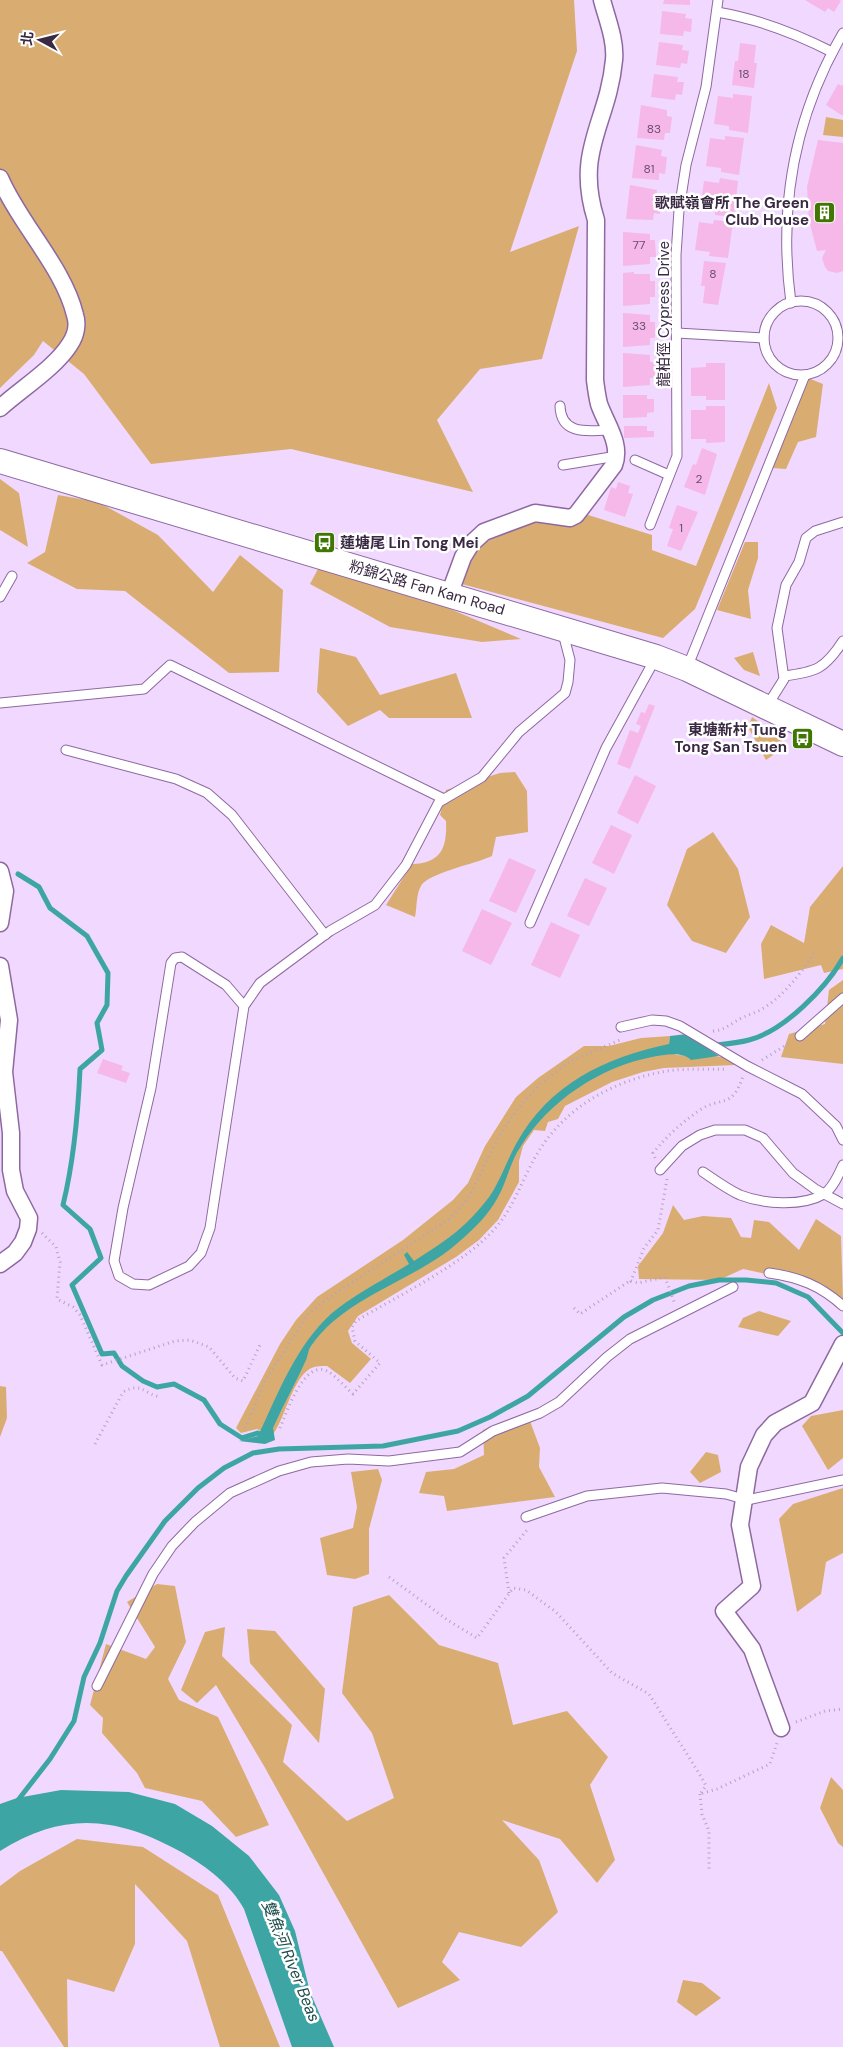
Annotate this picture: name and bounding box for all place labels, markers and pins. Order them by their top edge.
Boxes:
place label: 歌賦嶺會所 The Green Club House [655,193,809,230]
building icon: 歌賦嶺會所 The Green Club House [813,200,837,224]
bus stop icon: 蓮塘尾 Lin Tong Mei [312,531,336,555]
place label: 蓮塘尾 Lin Tong Mei [340,533,479,553]
place label: 東塘新村 Tung Tong San Tsuen [674,720,787,757]
bus stop icon: 東塘新村 Tung Tong San Tsuen [791,727,815,751]

